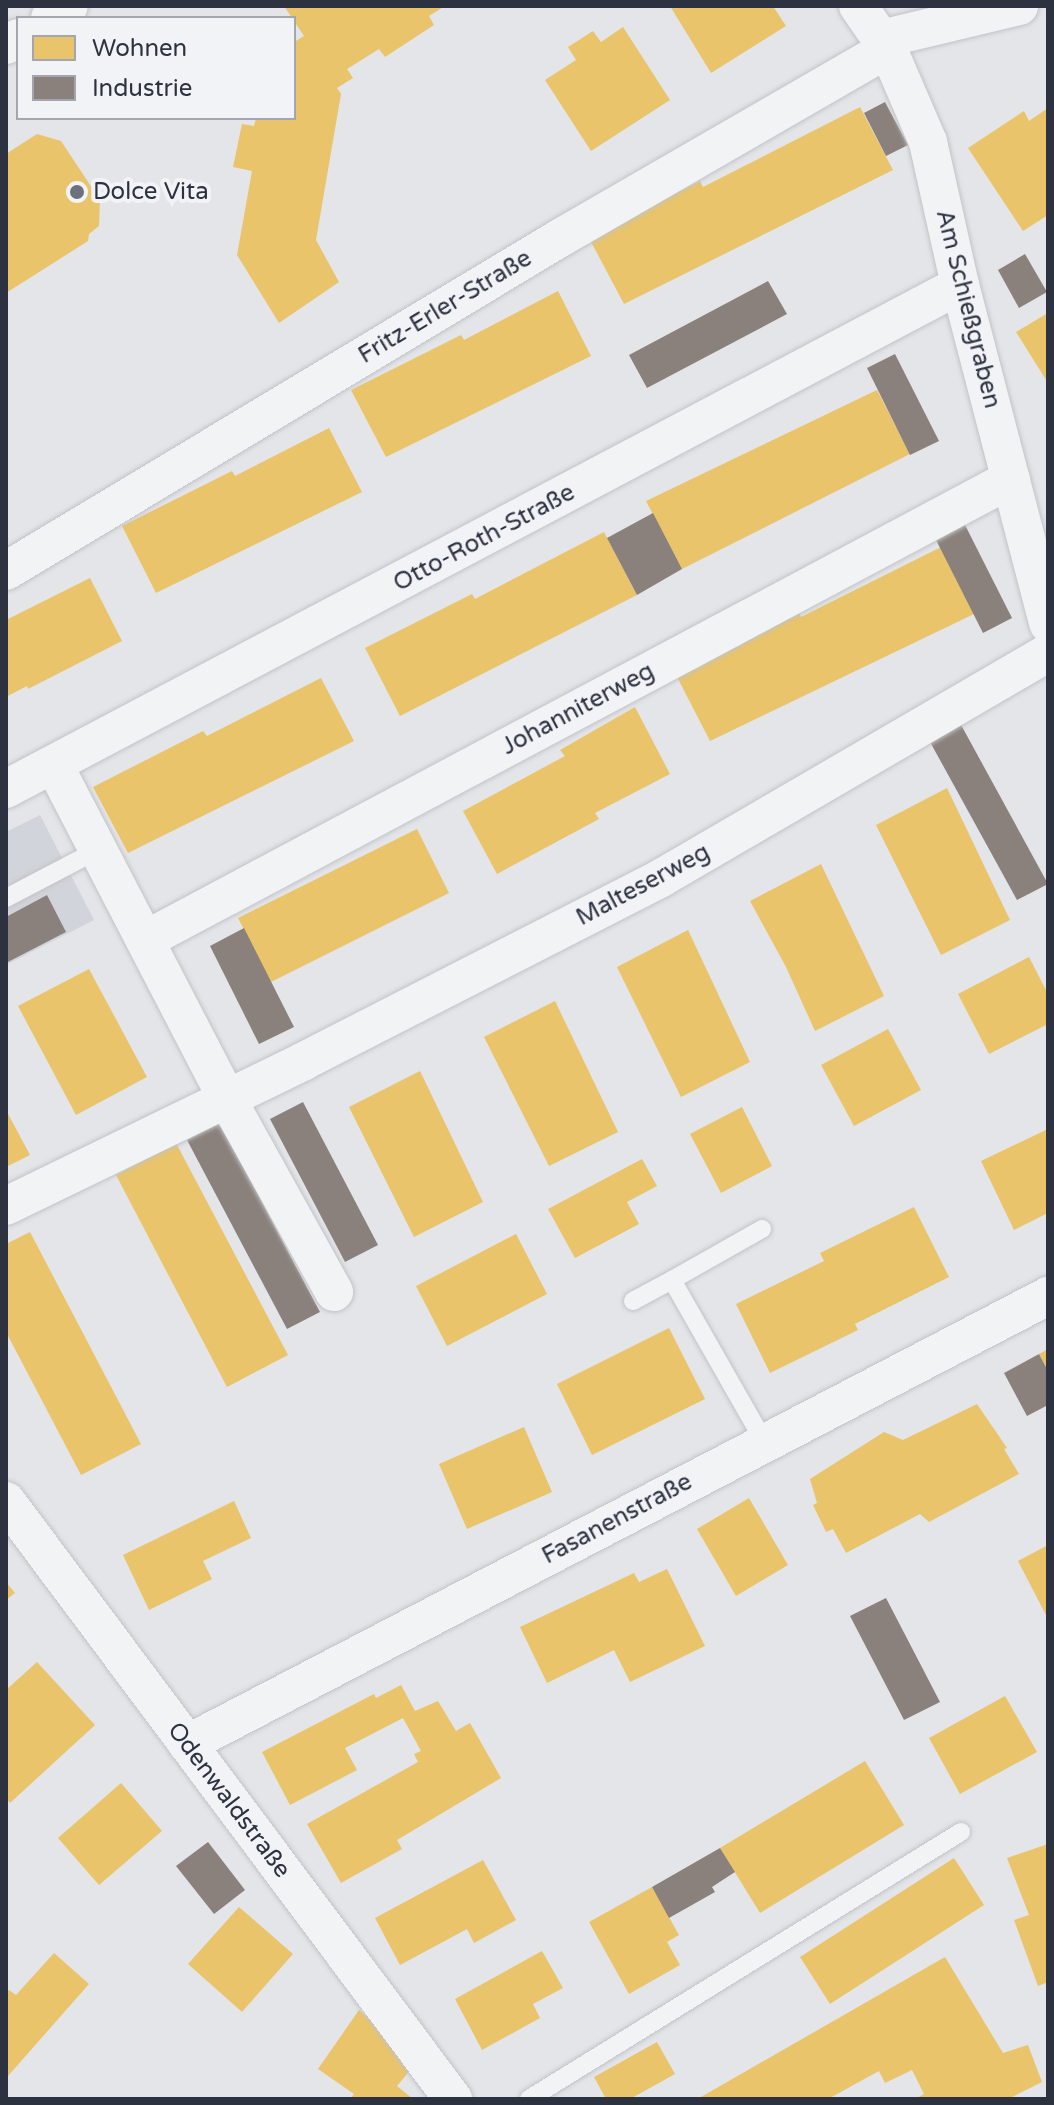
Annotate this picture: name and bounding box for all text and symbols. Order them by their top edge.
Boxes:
legend [16,16,296,120]
text: Wohnen [92,34,187,63]
text: Industrie [92,74,192,103]
place label: Dolce Vita [93,178,209,206]
marker: Dolce Vita [68,183,86,201]
street label: Am Schießgraben [929,207,1007,411]
street label: Fritz-Erler-Straße [353,244,537,370]
street label: Otto-Roth-Straße [388,478,580,598]
street label: Johanniterweg [497,657,659,761]
street label: Malteserweg [571,838,715,932]
street label: Fasanenstraße [537,1467,697,1571]
street label: Odenwaldstraße [161,1717,297,1883]

